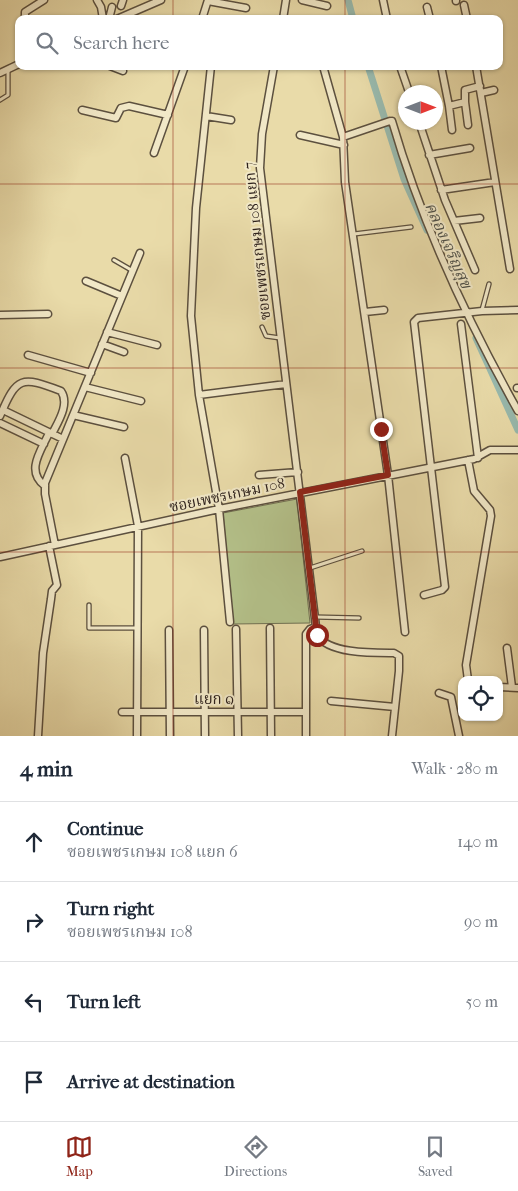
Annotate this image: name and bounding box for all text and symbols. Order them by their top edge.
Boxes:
search box [15,15,503,70]
icon: search [33,29,61,57]
text: Search here [73,32,169,54]
north arrow [398,85,443,130]
street label: ซอยเพชรเกษม 108 แยก 7 [240,161,274,321]
water label: คลองเจริญสุข [420,199,476,293]
route end [370,418,393,441]
street label: ซอยเพชรเกษม 108 [168,474,286,516]
route start [306,624,329,647]
map controls [458,676,503,721]
button: locate [458,676,503,721]
street label: แยก ๑ [194,690,234,708]
text: 4 min [20,757,73,781]
text: Walk · 280 m [411,759,498,778]
text: Continue [67,818,143,840]
icon: ahead [20,828,48,856]
text: 140 m [457,832,498,851]
text: ซอยเพชรเกษม 108 แยก 6 [67,842,238,861]
text: Turn right [67,898,154,920]
icon: right [20,908,48,936]
text: 90 m [464,912,498,931]
text: ซอยเพชรเกษม 108 [67,922,192,941]
icon: left [20,988,48,1016]
text: Turn left [67,991,141,1013]
text: 50 m [466,992,498,1011]
icon: arrive [20,1068,48,1096]
text: Arrive at destination [67,1071,235,1093]
tab: Map [65,1133,93,1180]
tab: Directions [224,1133,287,1180]
tab: Saved [418,1133,453,1180]

